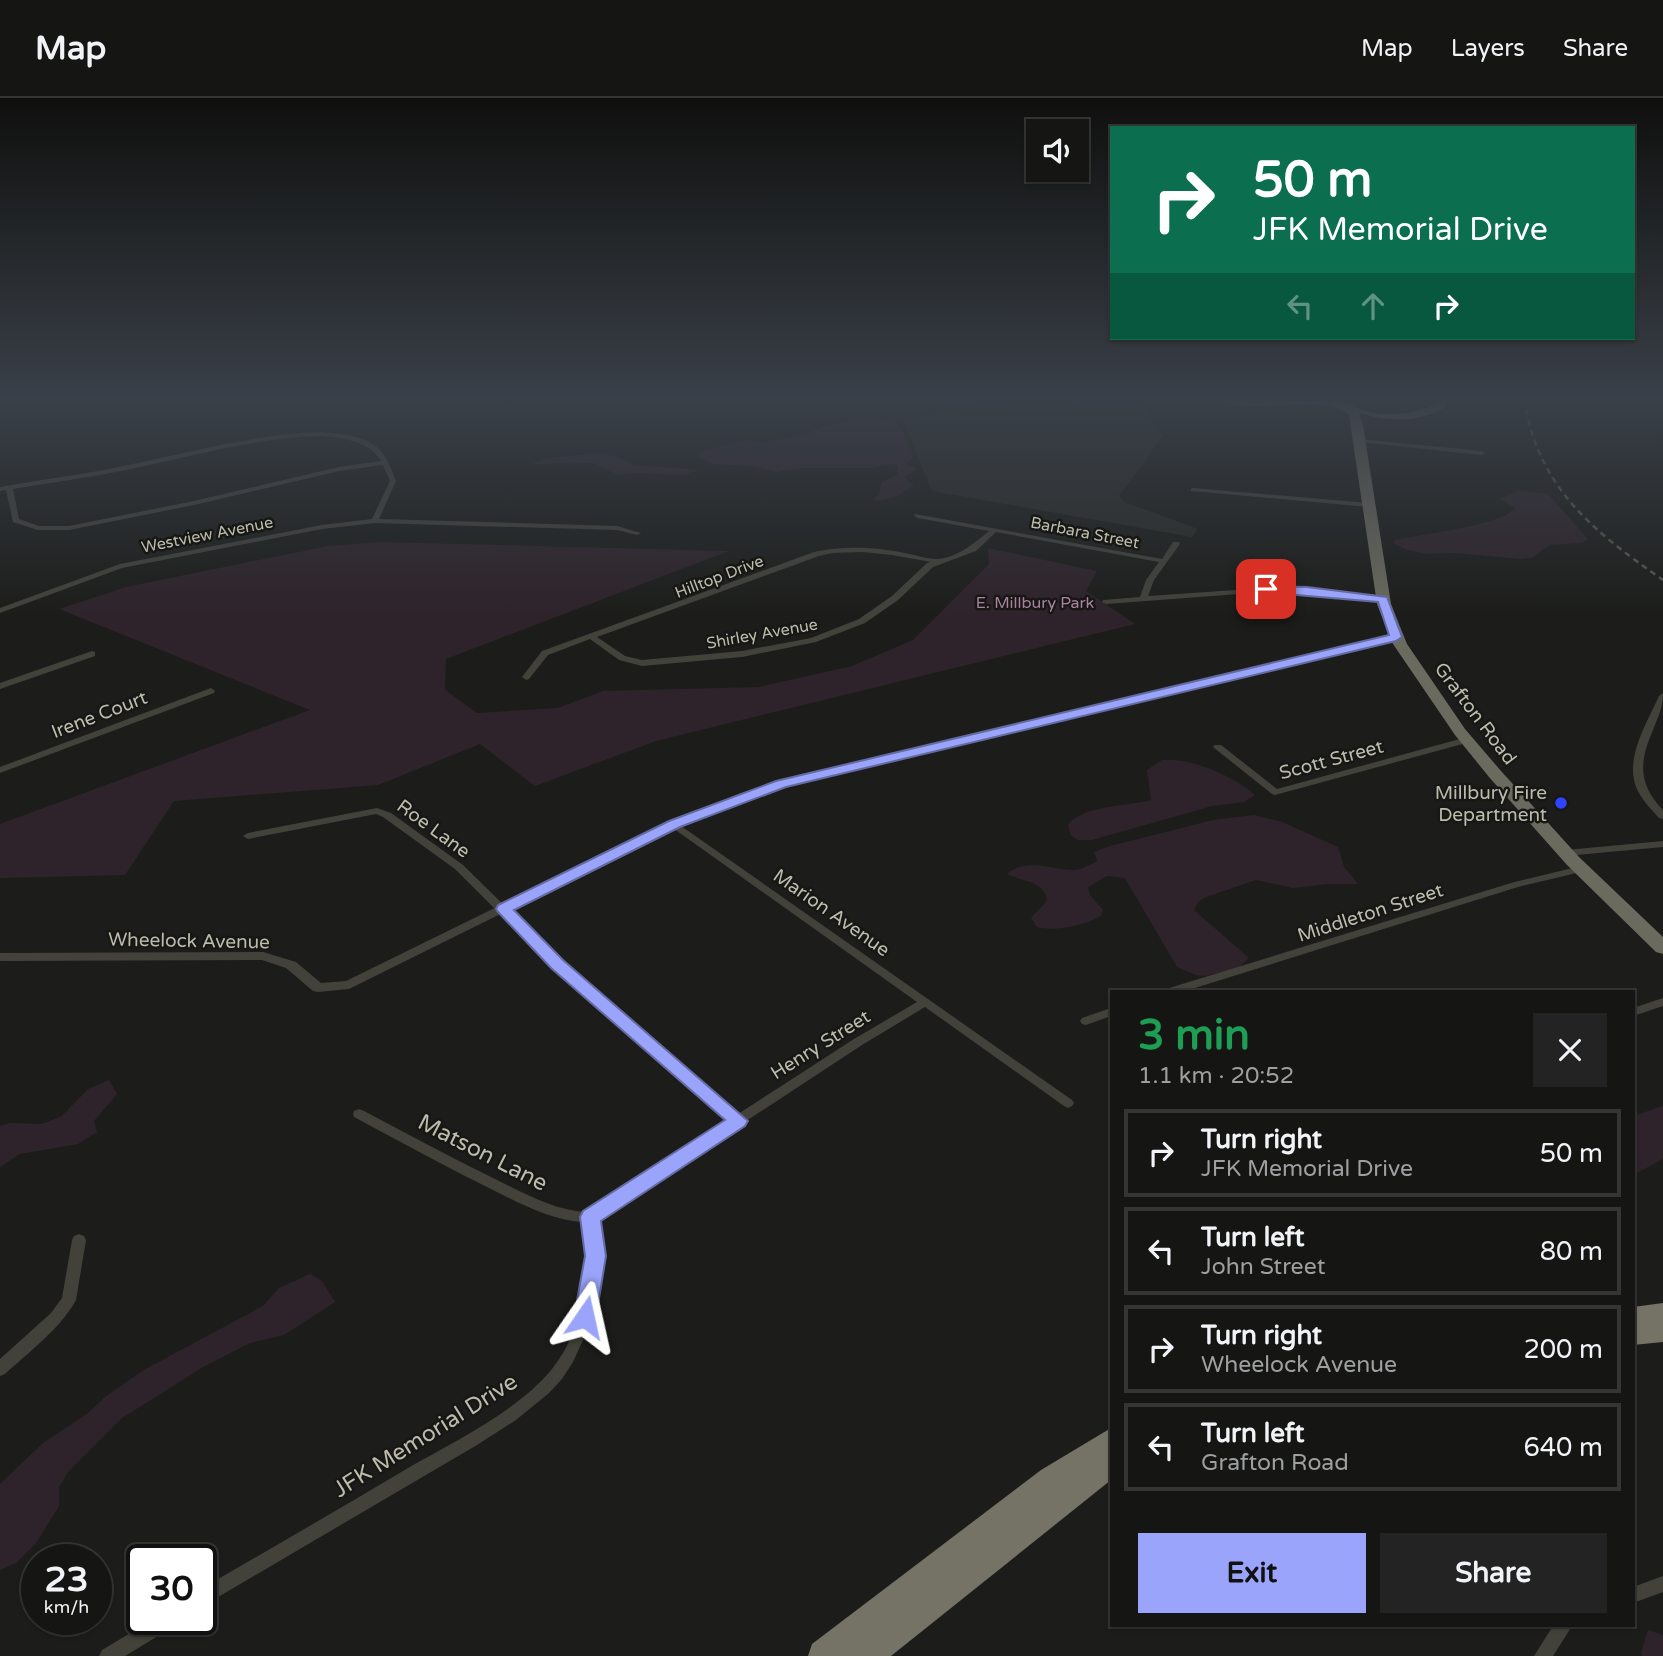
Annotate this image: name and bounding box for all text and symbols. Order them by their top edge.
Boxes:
text: Map [35,29,106,68]
text: Map [1361,34,1413,63]
text: Layers [1451,34,1525,63]
text: Share [1563,34,1628,63]
map controls [1026,119,1089,182]
button: sound [1026,119,1089,182]
text: 50 m [1253,151,1372,210]
icon: right [1138,154,1229,245]
text: JFK Memorial Drive [1253,211,1548,249]
icon: left [1281,287,1319,325]
icon: ahead [1354,287,1392,325]
icon: right [1427,287,1465,325]
street label: Westview Avenue [140,512,275,558]
street label: Barbara Street [1029,513,1141,553]
street label: Hilltop Drive [672,551,766,603]
pin [1236,559,1296,619]
icon: arrive [1247,570,1285,608]
park label: E. Millbury Park [976,593,1095,613]
street label: Shirley Avenue [705,614,819,654]
street label: Grafton Road [1430,658,1521,769]
street label: Irene Court [48,687,150,743]
street label: Scott Street [1277,735,1386,784]
place label: Millbury Fire Department [1435,782,1547,826]
street label: Roe Lane [393,795,474,863]
marker: Millbury Fire Department [1553,795,1569,811]
street label: Marion Avenue [769,864,894,961]
street label: Middleton Street [1295,879,1446,947]
street label: Wheelock Avenue [108,929,270,953]
street label: Henry Street [767,1006,874,1084]
text: 3 min [1138,1010,1250,1061]
button: close [1533,1013,1607,1087]
text: 1.1 km · 20:52 [1138,1062,1294,1090]
street label: Matson Lane [413,1108,552,1198]
text: Turn right [1201,1124,1322,1155]
icon: right [1142,1134,1180,1172]
text: 50 m [1540,1138,1603,1169]
text: JFK Memorial Drive [1201,1155,1413,1183]
text: Turn left [1201,1222,1304,1253]
icon: left [1142,1232,1180,1270]
text: 80 m [1540,1236,1603,1267]
text: John Street [1201,1253,1325,1281]
position arrow [548,1280,622,1354]
text: Turn right [1201,1320,1322,1351]
icon: right [1142,1330,1180,1368]
text: 200 m [1523,1334,1603,1365]
text: Wheelock Avenue [1201,1351,1397,1379]
street label: JFK Memorial Drive [328,1368,523,1504]
text: Turn left [1201,1418,1304,1449]
icon: left [1142,1428,1180,1466]
text: 640 m [1523,1432,1603,1463]
text: Grafton Road [1201,1449,1349,1477]
button: Exit [1138,1533,1366,1613]
button: Share [1380,1533,1607,1613]
speed limit sign: 30 [126,1544,217,1635]
text: 23 [45,1559,88,1601]
text: km/h [44,1596,89,1618]

